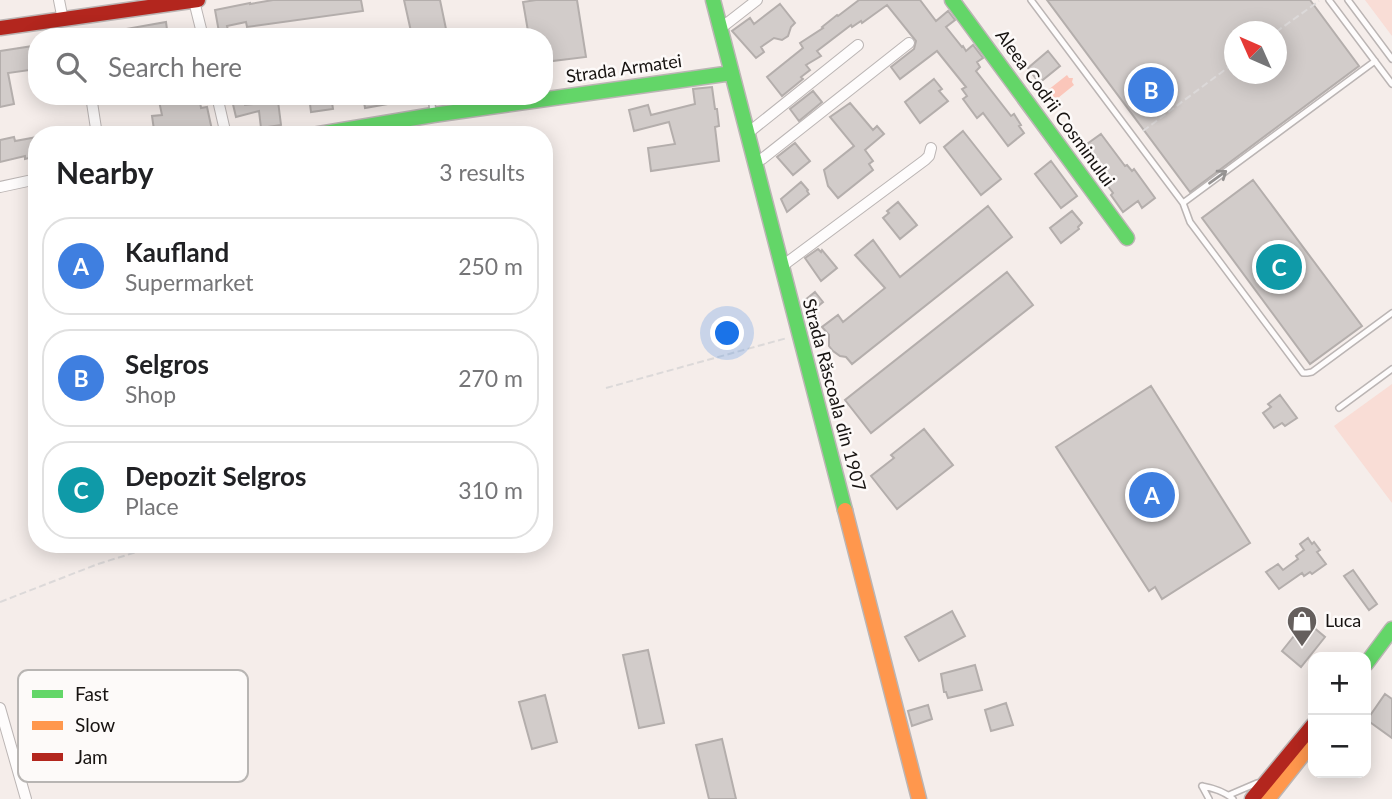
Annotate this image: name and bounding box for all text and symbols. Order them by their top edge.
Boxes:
north arrow [1224,21,1287,84]
street label: Aleea Codrii Cosminului [991,25,1120,190]
search box [28,28,553,105]
icon: search [52,48,90,86]
street label: Strada Armatei [565,49,683,87]
text: Search here [108,51,242,83]
pin: B [1128,64,1174,116]
text: Nearby [56,154,154,190]
text: 3 results [439,158,525,186]
one-way arrow [1208,170,1227,184]
text: Kaufland [125,236,229,268]
pin: C [1256,241,1302,293]
text: A [73,252,89,280]
text: 250 m [458,252,523,280]
text: Supermarket [125,268,254,296]
street label: Strada Răscoala din 1907 [799,296,871,494]
your location [710,316,744,350]
text: Selgros [125,348,209,380]
text: B [73,364,89,392]
text: 270 m [458,364,523,392]
text: Shop [125,380,176,408]
text: Depozit Selgros [125,460,306,492]
pin: A [1129,469,1175,521]
text: C [73,476,89,504]
text: 310 m [458,476,523,504]
text: Place [125,492,179,520]
shop icon: Luca [1285,604,1319,648]
place label: Luca [1325,609,1361,631]
map controls [1308,652,1371,778]
button: + [1308,652,1371,715]
legend [18,670,248,782]
text: Fast [75,682,109,705]
text: Slow [75,713,115,736]
button: − [1308,715,1371,778]
text: Jam [75,745,108,768]

